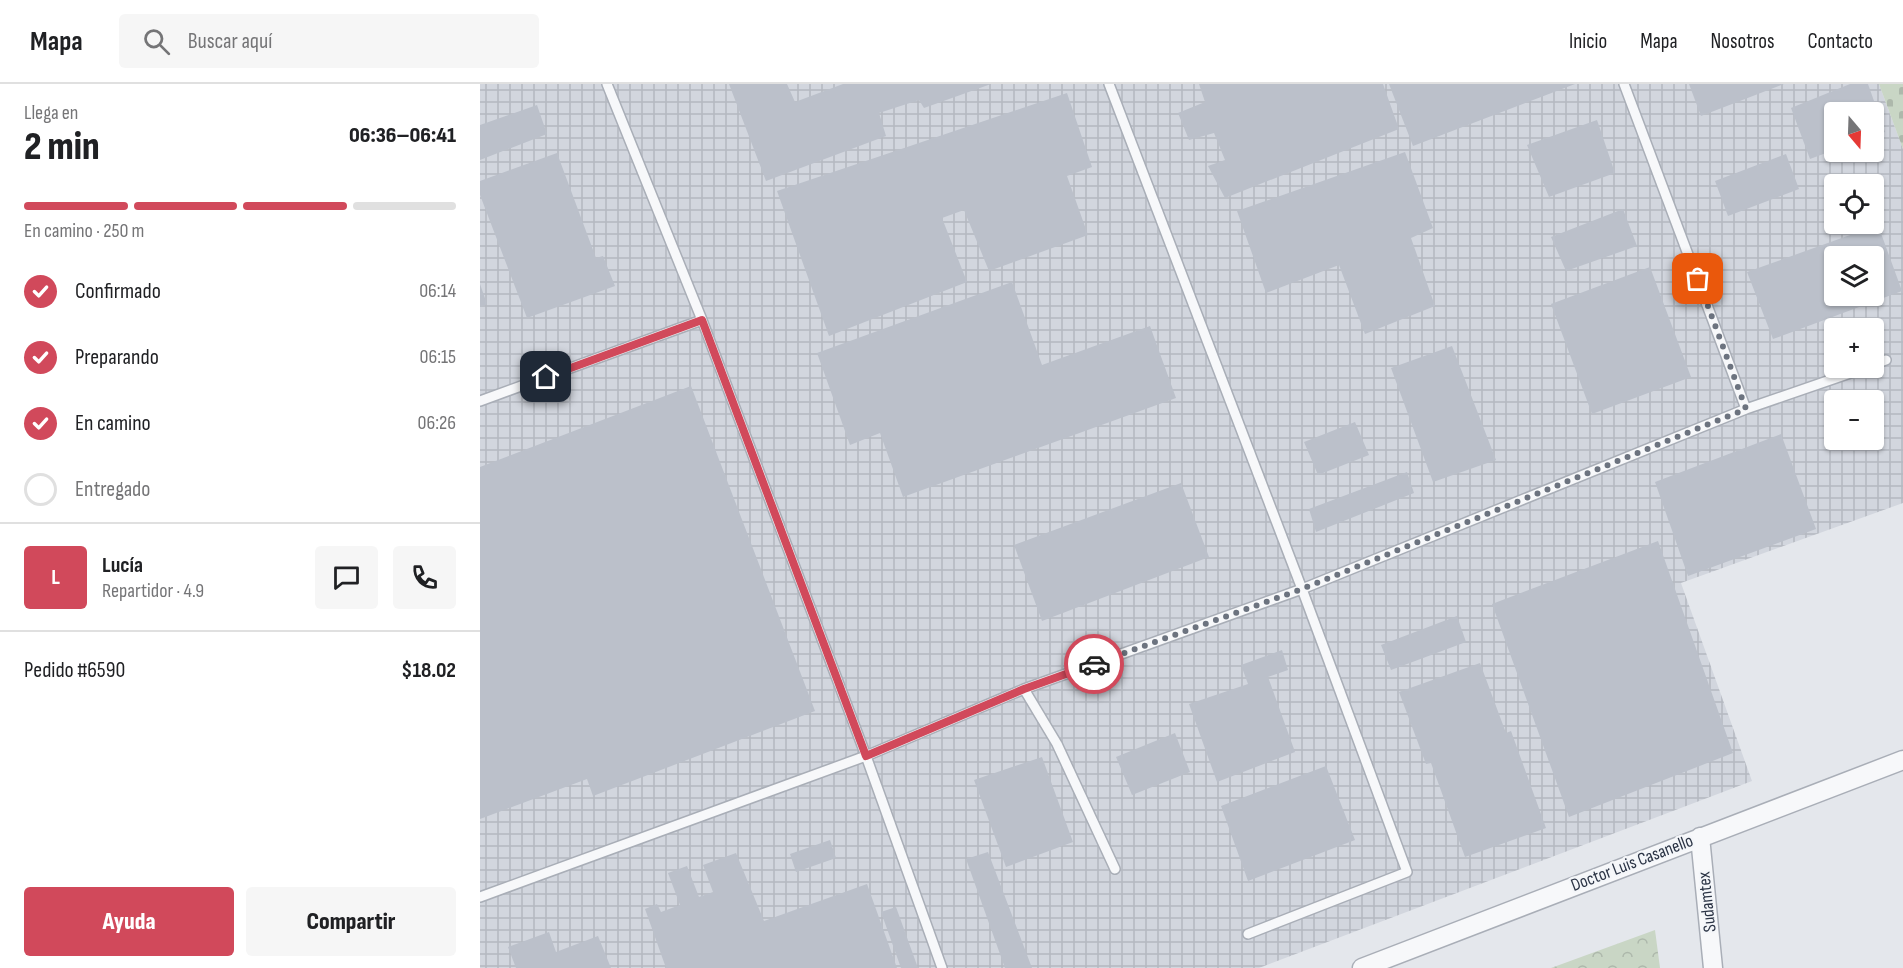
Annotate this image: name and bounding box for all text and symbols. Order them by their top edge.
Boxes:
search box [119,14,539,68]
text: Mapa [30,25,83,58]
icon: search [140,25,173,58]
text: Buscar aquí [188,28,272,55]
text: Inicio [1569,29,1607,54]
text: Mapa [1640,29,1678,54]
text: Nosotros [1711,29,1775,54]
text: Contacto [1808,29,1873,54]
text: Llega en [24,101,78,125]
north arrow [1824,102,1884,162]
map controls [1824,102,1884,450]
text: 06:36–06:41 [349,122,456,149]
text: 2 min [24,124,100,171]
button: locate [1824,174,1884,234]
text: En camino · 250 m [24,219,144,243]
button: layers [1824,246,1884,306]
pin [1672,253,1723,304]
icon: bag [1681,262,1714,295]
icon: check [24,275,57,308]
text: Confirmado [75,278,161,305]
text: 06:14 [419,279,456,303]
button: + [1824,318,1884,378]
icon: check [24,341,57,374]
text: Preparando [75,344,159,371]
text: 06:15 [420,345,456,369]
pin [520,351,571,402]
icon: home [529,360,562,393]
button: − [1824,390,1884,450]
icon: check [24,407,57,440]
text: En camino [75,410,151,437]
text: 06:26 [418,411,456,435]
text: Entregado [75,476,150,503]
button: chat [315,546,378,609]
button: phone [393,546,456,609]
text: Lucía [102,552,143,579]
text: L [51,564,60,591]
text: Repartidor · 4.9 [102,579,204,603]
courier [1064,634,1124,694]
icon: car [1078,648,1111,681]
text: Pedido #6590 [24,657,125,684]
text: $18.02 [401,657,456,684]
street label: Doctor Luis Casanello [1568,830,1696,896]
street label: Sudamtex [1693,871,1721,933]
button: Ayuda [24,887,234,956]
button: Compartir [246,887,456,956]

